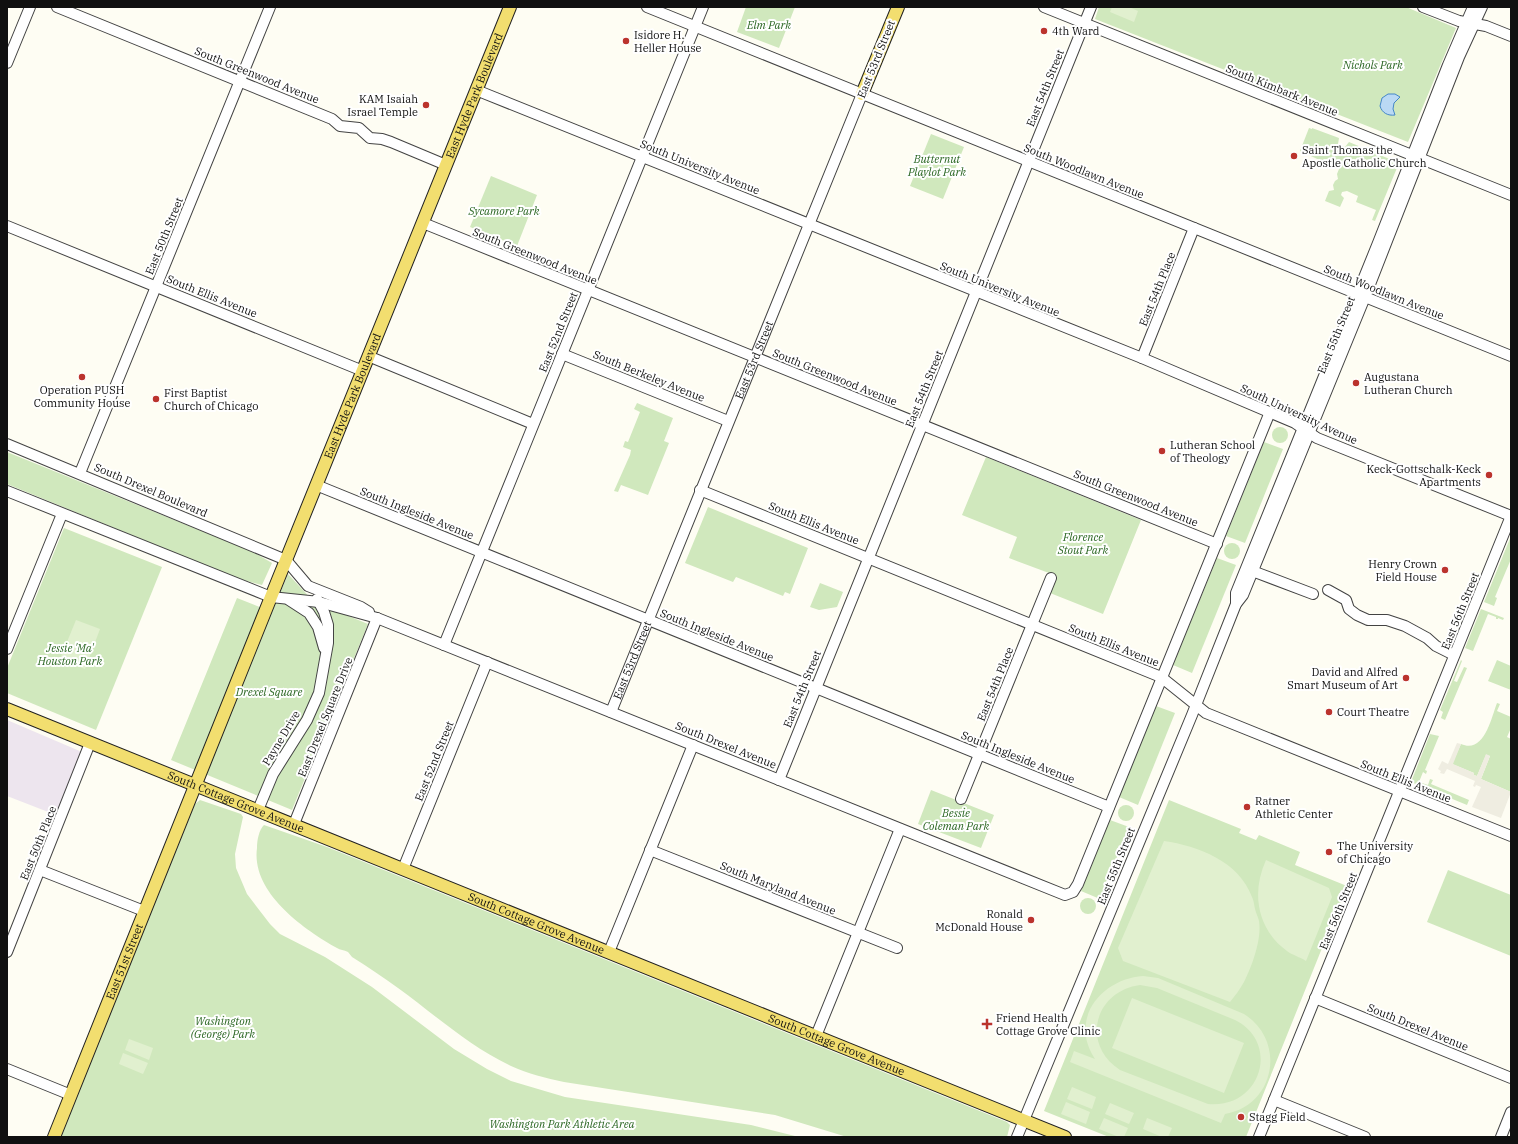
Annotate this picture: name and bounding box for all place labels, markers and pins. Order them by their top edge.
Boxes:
place label: 4th Ward [1052,24,1100,38]
marker: 4th Ward [1039,26,1049,36]
place label: Isidore H. Heller House [634,28,702,55]
marker: Isidore H. Heller House [621,36,631,46]
place label: KAM Isaiah Israel Temple [347,92,418,119]
marker: KAM Isaiah Israel Temple [421,100,431,110]
place label: Saint Thomas the Apostle Catholic Church [1302,143,1427,170]
marker: Saint Thomas the Apostle Catholic Church [1289,151,1299,161]
place label: Augustana Lutheran Church [1364,370,1453,397]
marker: Operation PUSH Community House [77,372,87,382]
marker: Augustana Lutheran Church [1351,378,1361,388]
place label: Operation PUSH Community House [34,383,130,410]
place label: First Baptist Church of Chicago [164,386,258,413]
marker: First Baptist Church of Chicago [151,394,161,404]
place label: Lutheran School of Theology [1170,438,1255,465]
marker: Lutheran School of Theology [1157,446,1167,456]
place label: Keck-Gottschalk-Keck Apartments [1366,462,1482,489]
marker: Keck-Gottschalk-Keck Apartments [1484,470,1494,480]
place label: Henry Crown Field House [1368,557,1437,584]
marker: Henry Crown Field House [1440,565,1450,575]
place label: David and Alfred Smart Museum of Art [1287,665,1398,692]
marker: David and Alfred Smart Museum of Art [1401,673,1411,683]
place label: Court Theatre [1337,705,1409,719]
marker: Court Theatre [1324,707,1334,717]
place label: Ratner Athletic Center [1255,794,1333,821]
marker: Ratner Athletic Center [1242,802,1252,812]
place label: The University of Chicago [1337,839,1413,866]
marker: The University of Chicago [1324,847,1334,857]
place label: Ronald McDonald House [935,907,1023,934]
marker: Ronald McDonald House [1026,915,1036,925]
place label: Friend Health Cottage Grove Clinic [996,1011,1101,1038]
marker: Friend Health Cottage Grove Clinic [981,1018,993,1030]
place label: Stagg Field [1249,1110,1306,1124]
marker: Stagg Field [1236,1112,1246,1122]

